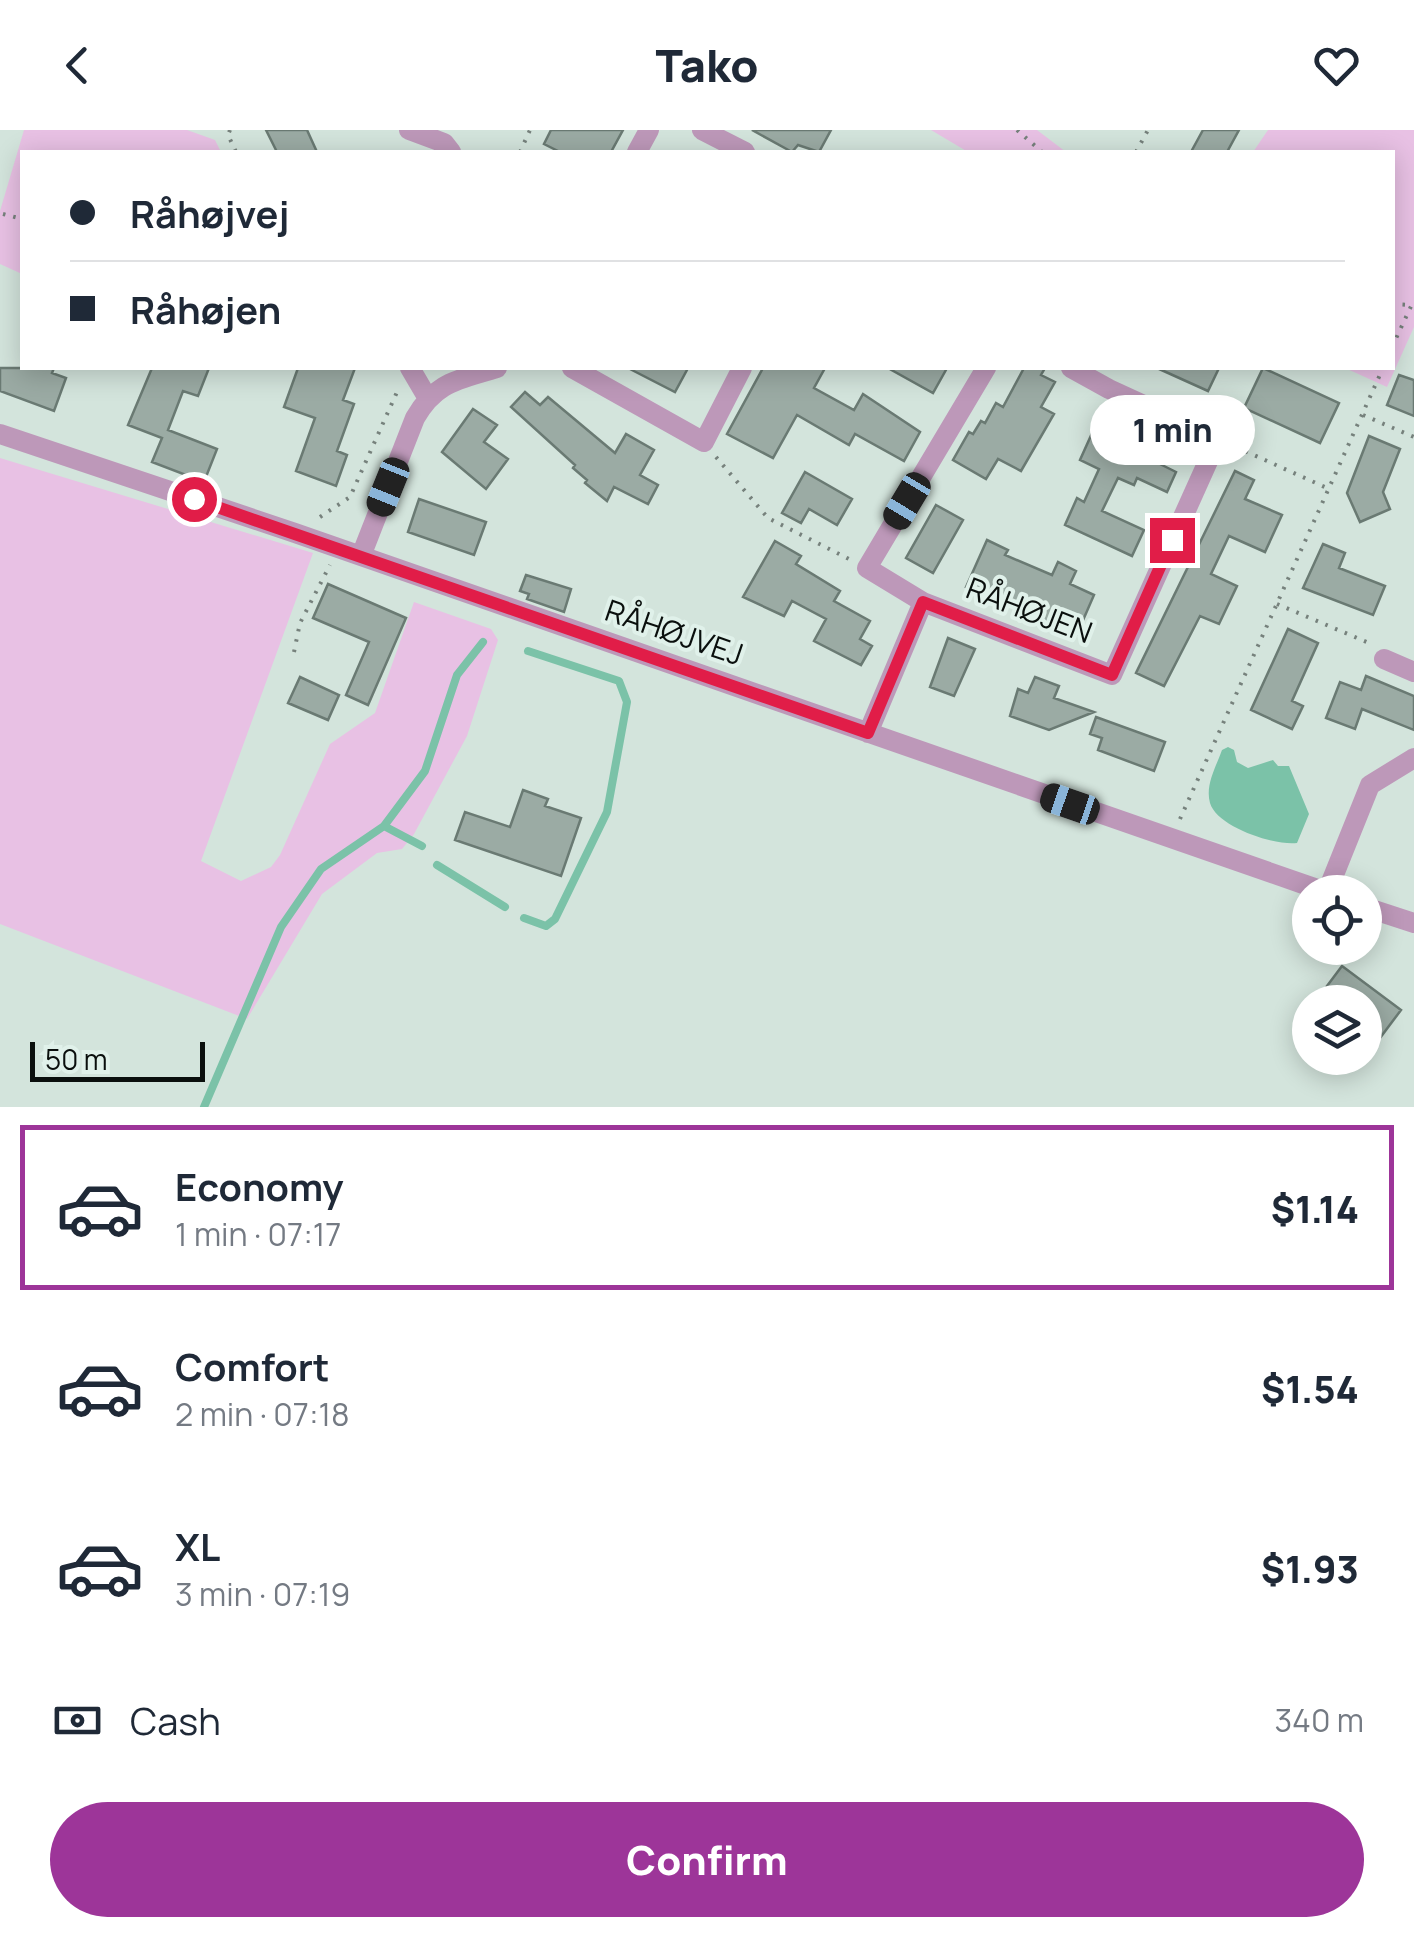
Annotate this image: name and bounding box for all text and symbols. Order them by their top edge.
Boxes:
text: Tako [655,34,759,96]
icon: back [50,38,105,93]
icon: heart [1309,38,1364,93]
text: Råhøjvej [130,187,289,239]
text: Råhøjen [130,283,281,335]
callout: 1 min [1090,395,1254,465]
text: 1 min [1132,408,1213,452]
car [363,454,413,520]
car [879,468,935,534]
route start [172,477,217,522]
route end [1150,518,1195,563]
street label: RÅHØJEN [961,567,1098,652]
street label: RÅHØJVEJ [600,589,749,674]
car [1037,780,1103,828]
map controls [1292,875,1382,1075]
button: locate [1292,875,1382,965]
button: layers [1292,985,1382,1075]
scale bar [30,1037,205,1081]
text: 50 m [45,1040,108,1078]
text: Economy [175,1160,344,1212]
icon: car [55,1163,145,1253]
text: $1.14 [1271,1182,1359,1234]
text: 1 min · 07:17 [175,1212,341,1256]
text: Comfort [175,1340,329,1392]
icon: car [55,1343,145,1433]
text: $1.54 [1261,1362,1359,1414]
text: 2 min · 07:18 [175,1392,350,1436]
text: XL [175,1520,220,1572]
icon: car [55,1523,145,1613]
text: $1.93 [1261,1542,1359,1594]
text: 3 min · 07:19 [175,1572,350,1616]
icon: cash [50,1693,105,1748]
text: Cash [130,1694,221,1746]
text: 340 m [1274,1698,1364,1742]
button: Confirm [50,1802,1364,1917]

